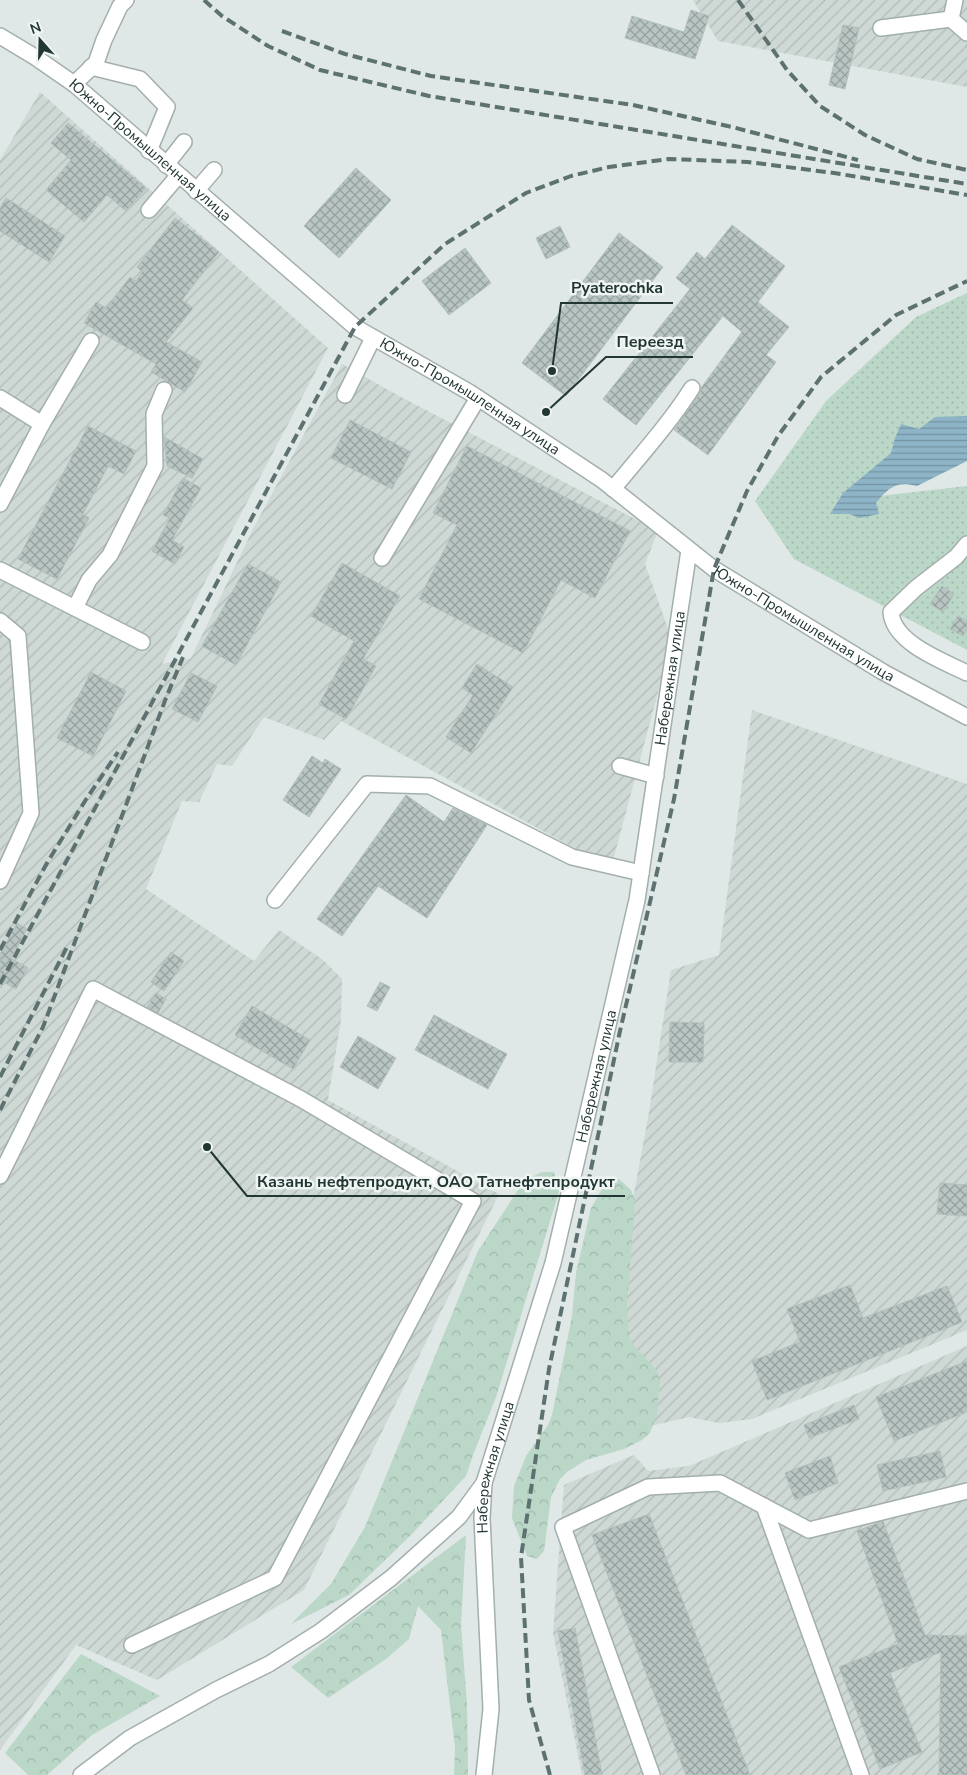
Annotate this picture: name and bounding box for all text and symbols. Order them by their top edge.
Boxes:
north arrow [15,15,65,65]
text: N [28,18,44,39]
street label: Южно-Промышленная улица [65,74,236,226]
callout: Pyaterochka [561,272,673,303]
text: Pyaterochka [571,277,663,299]
callout: Переезд [606,326,693,357]
text: Переезд [616,331,684,353]
street label: Южно-Промышленная улица [376,333,564,460]
street label: Южно-Промышленная улица [710,561,898,686]
street label: Набережная улица [650,610,690,747]
street label: Набережная улица [571,1008,621,1145]
callout: Казань нефтепродукт, ОАО Татнефтепродукт [247,1165,625,1196]
text: Казань нефтепродукт, ОАО Татнефтепродукт [257,1171,615,1193]
street label: Набережная улица [472,1399,519,1534]

